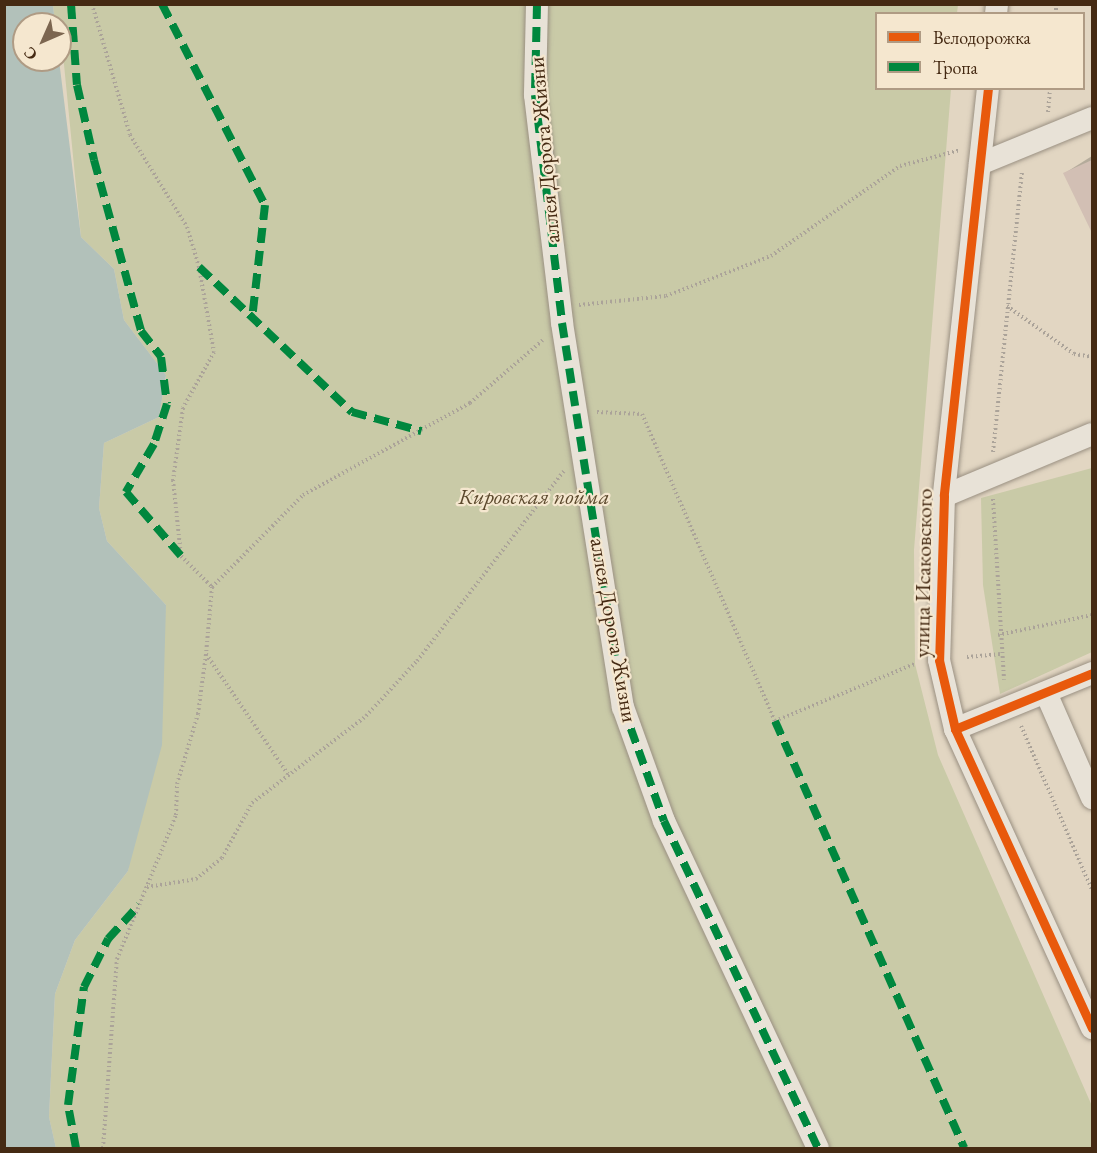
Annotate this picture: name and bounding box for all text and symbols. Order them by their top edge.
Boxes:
north arrow [12,12,72,72]
legend [875,12,1085,90]
text: Велодорожка [933,26,1031,49]
text: С [19,42,42,65]
street label: аллея Дорога Жизни [523,56,565,244]
text: Тропа [933,56,978,79]
park label: Кировская пойма [458,484,610,510]
street label: улица Исаковского [908,488,938,658]
street label: аллея Дорога Жизни [585,536,643,724]

